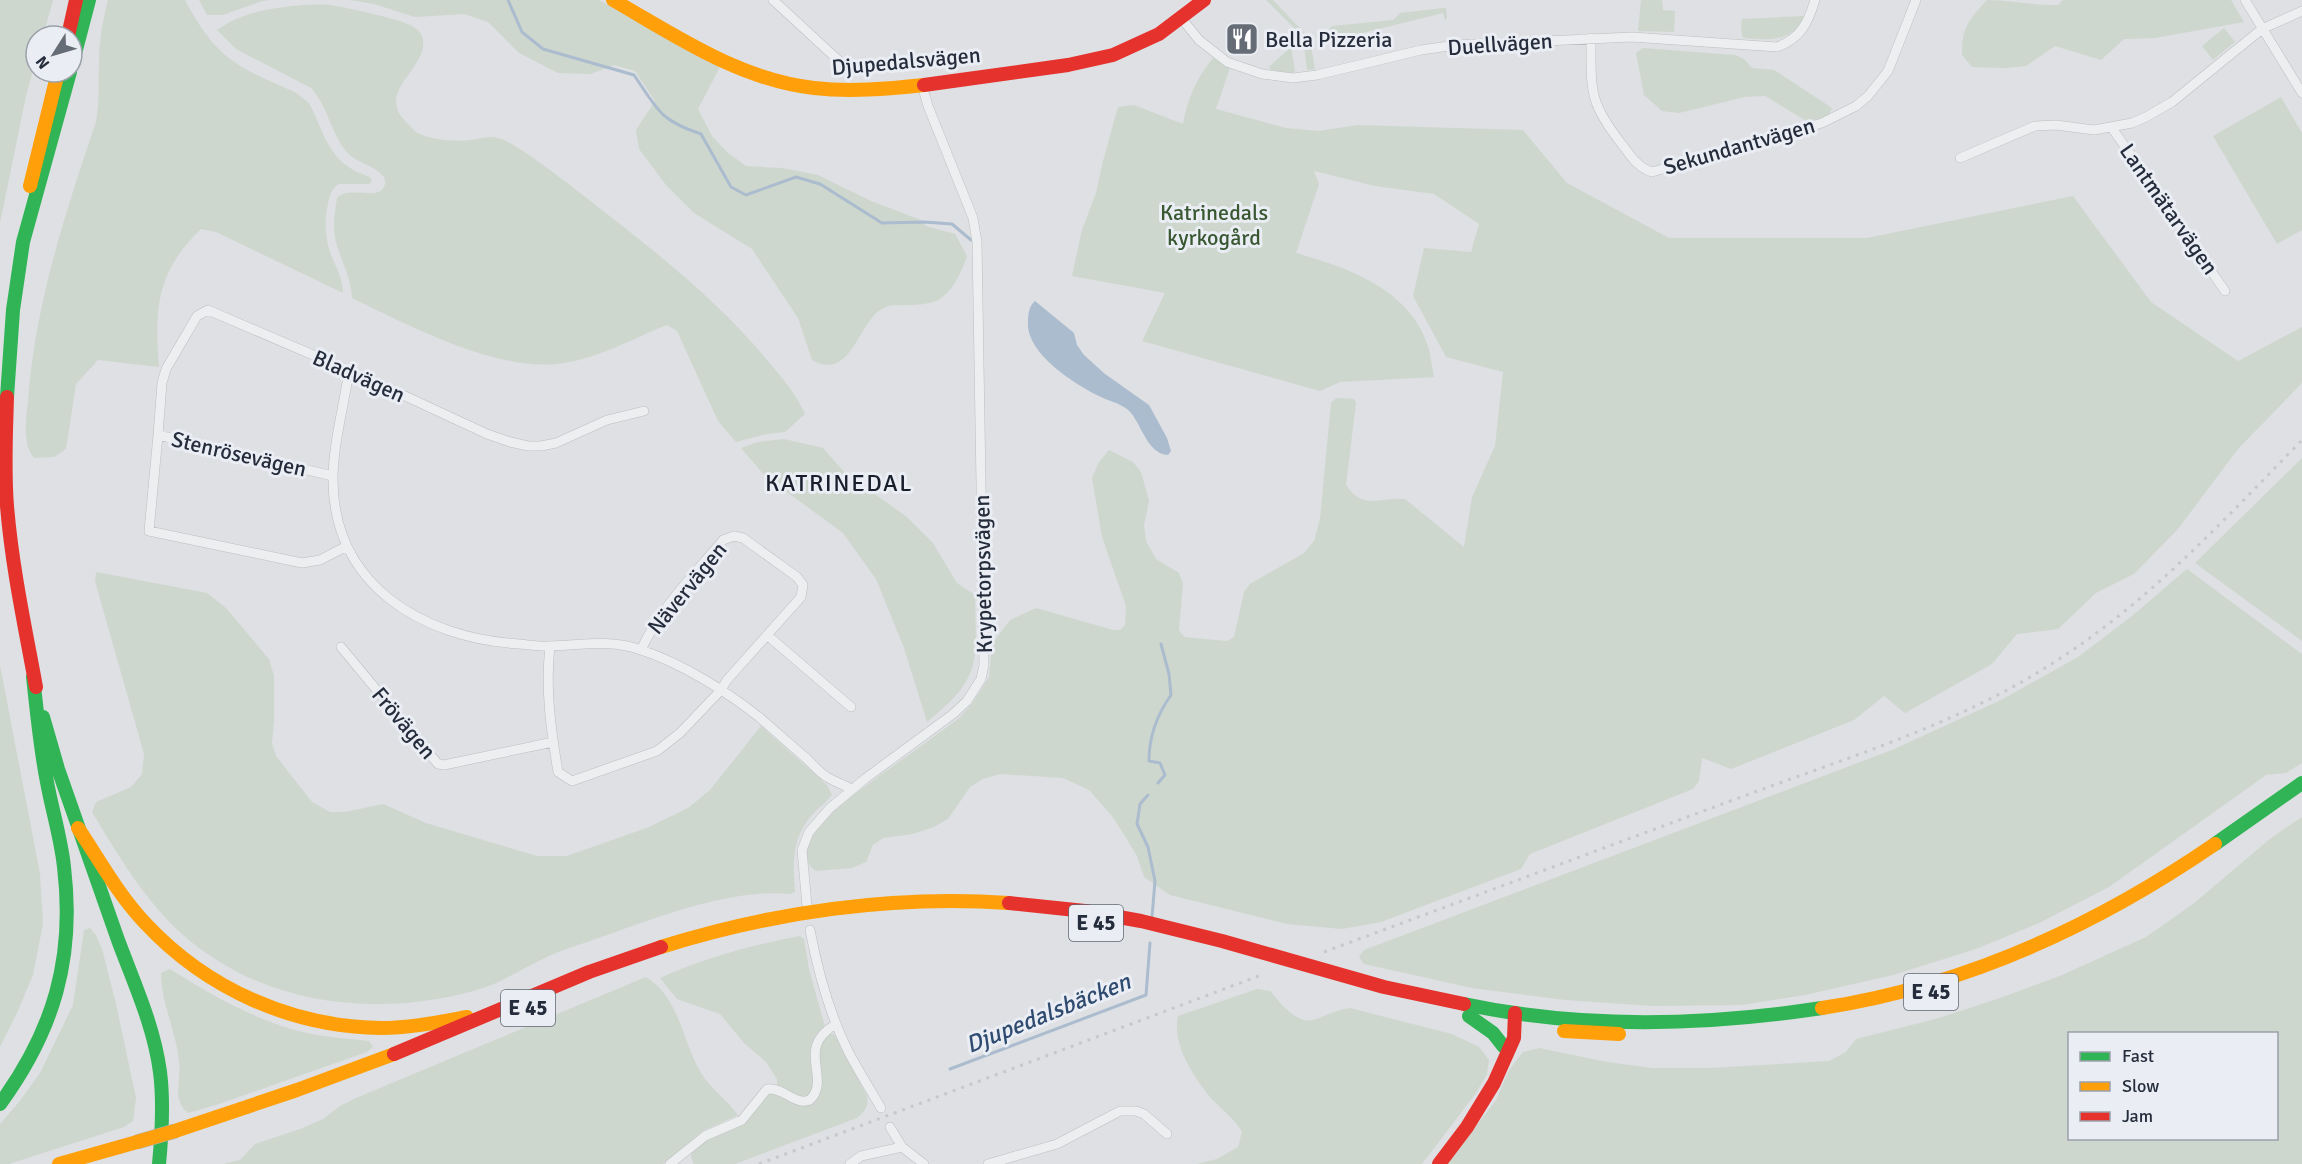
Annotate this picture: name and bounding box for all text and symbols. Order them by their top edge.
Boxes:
restaurant icon: Bella Pizzeria [1224,21,1260,57]
north arrow [24,24,84,84]
place label: Bella Pizzeria [1265,26,1392,53]
street label: Duellvägen [1446,27,1554,61]
street label: Djupedalsvägen [830,41,982,81]
text: N [31,52,54,73]
street label: Sekundantvägen [1660,111,1818,181]
street label: Lantmätarvägen [2114,138,2224,280]
park label: Katrinedals kyrkogård [1160,199,1268,251]
street label: Bladvägen [309,344,409,408]
street label: Stenrösevägen [169,425,309,483]
district label: KATRINEDAL [765,468,913,498]
street label: Krypetorpsvägen [968,494,998,654]
street label: Nävervägen [642,536,732,640]
street label: Frövägen [366,682,442,764]
road number: E 45 [1069,905,1123,941]
water label: Djupedalsbäcken [961,966,1136,1060]
road number: E 45 [1904,974,1958,1010]
road number: E 45 [501,990,555,1026]
legend [2068,1032,2278,1140]
text: Fast [2122,1045,2154,1067]
text: Slow [2122,1075,2159,1097]
text: Jam [2122,1105,2153,1127]

